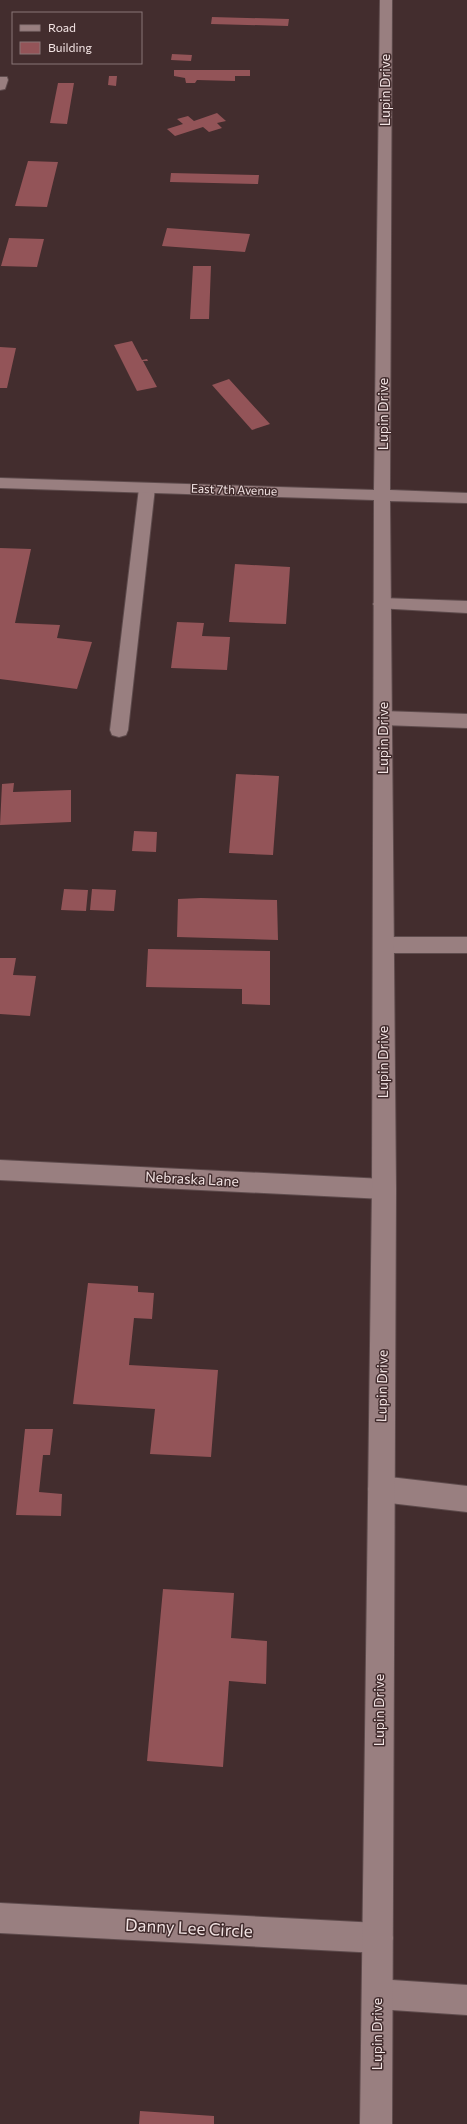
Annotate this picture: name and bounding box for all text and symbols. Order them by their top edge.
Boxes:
legend [12,12,142,64]
text: Road [48,20,76,34]
text: Building [48,40,92,54]
street label: Lupin Drive [376,54,393,126]
street label: Lupin Drive [374,378,391,450]
street label: East 7th Avenue [191,480,277,498]
street label: Lupin Drive [374,702,391,774]
street label: Lupin Drive [374,1026,391,1098]
street label: Nebraska Lane [145,1168,239,1189]
street label: Lupin Drive [372,1350,391,1422]
street label: Lupin Drive [370,1674,387,1746]
street label: Danny Lee Circle [125,1914,253,1941]
street label: Lupin Drive [368,1998,385,2070]

